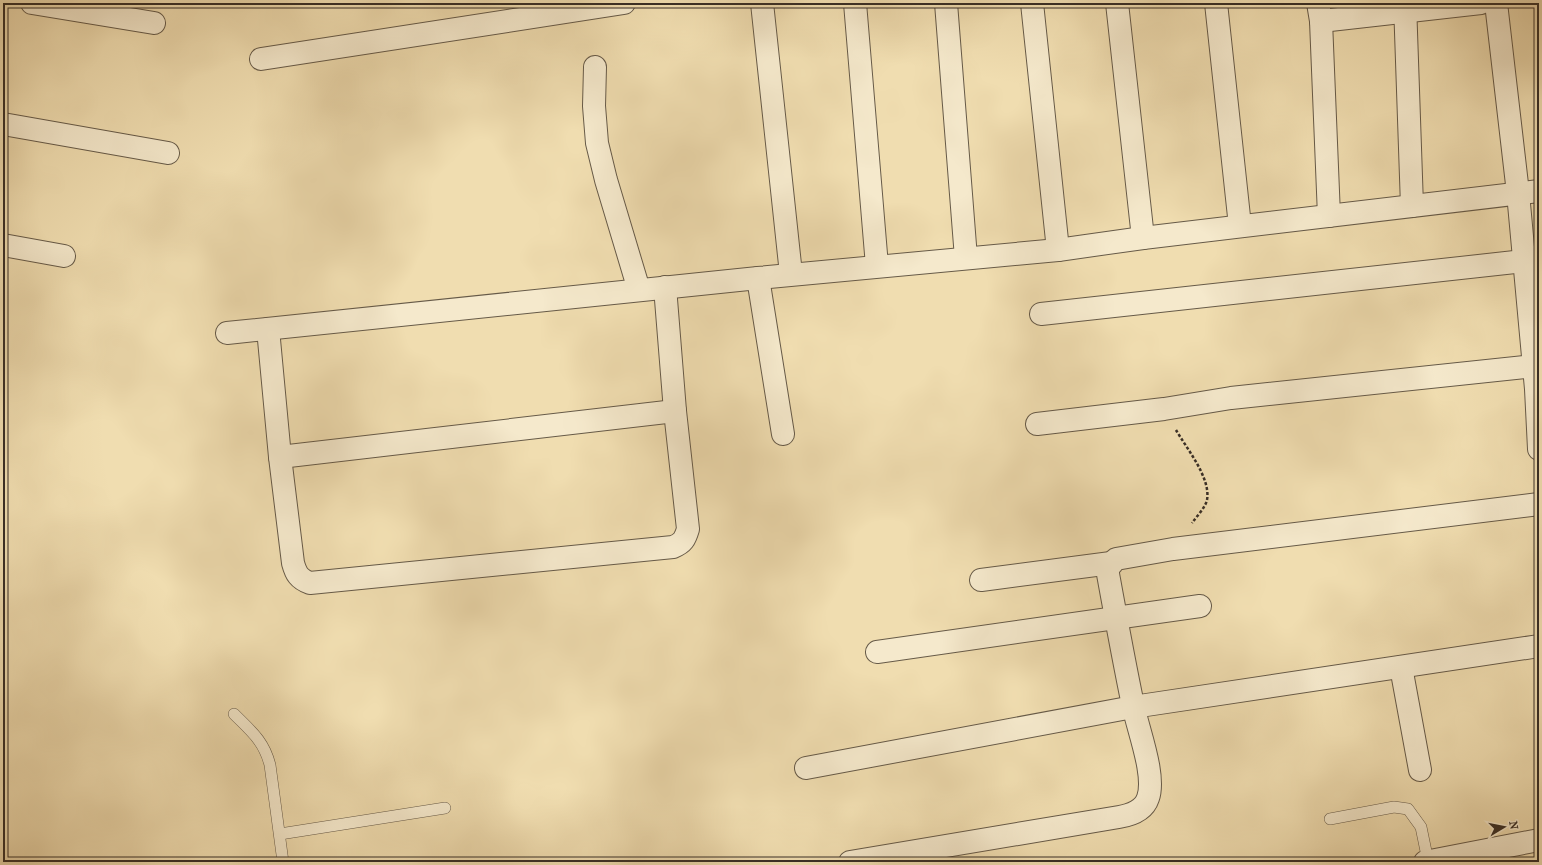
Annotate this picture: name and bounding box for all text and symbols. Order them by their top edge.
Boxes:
north arrow [1484,807,1524,847]
text: N [1506,820,1521,831]

